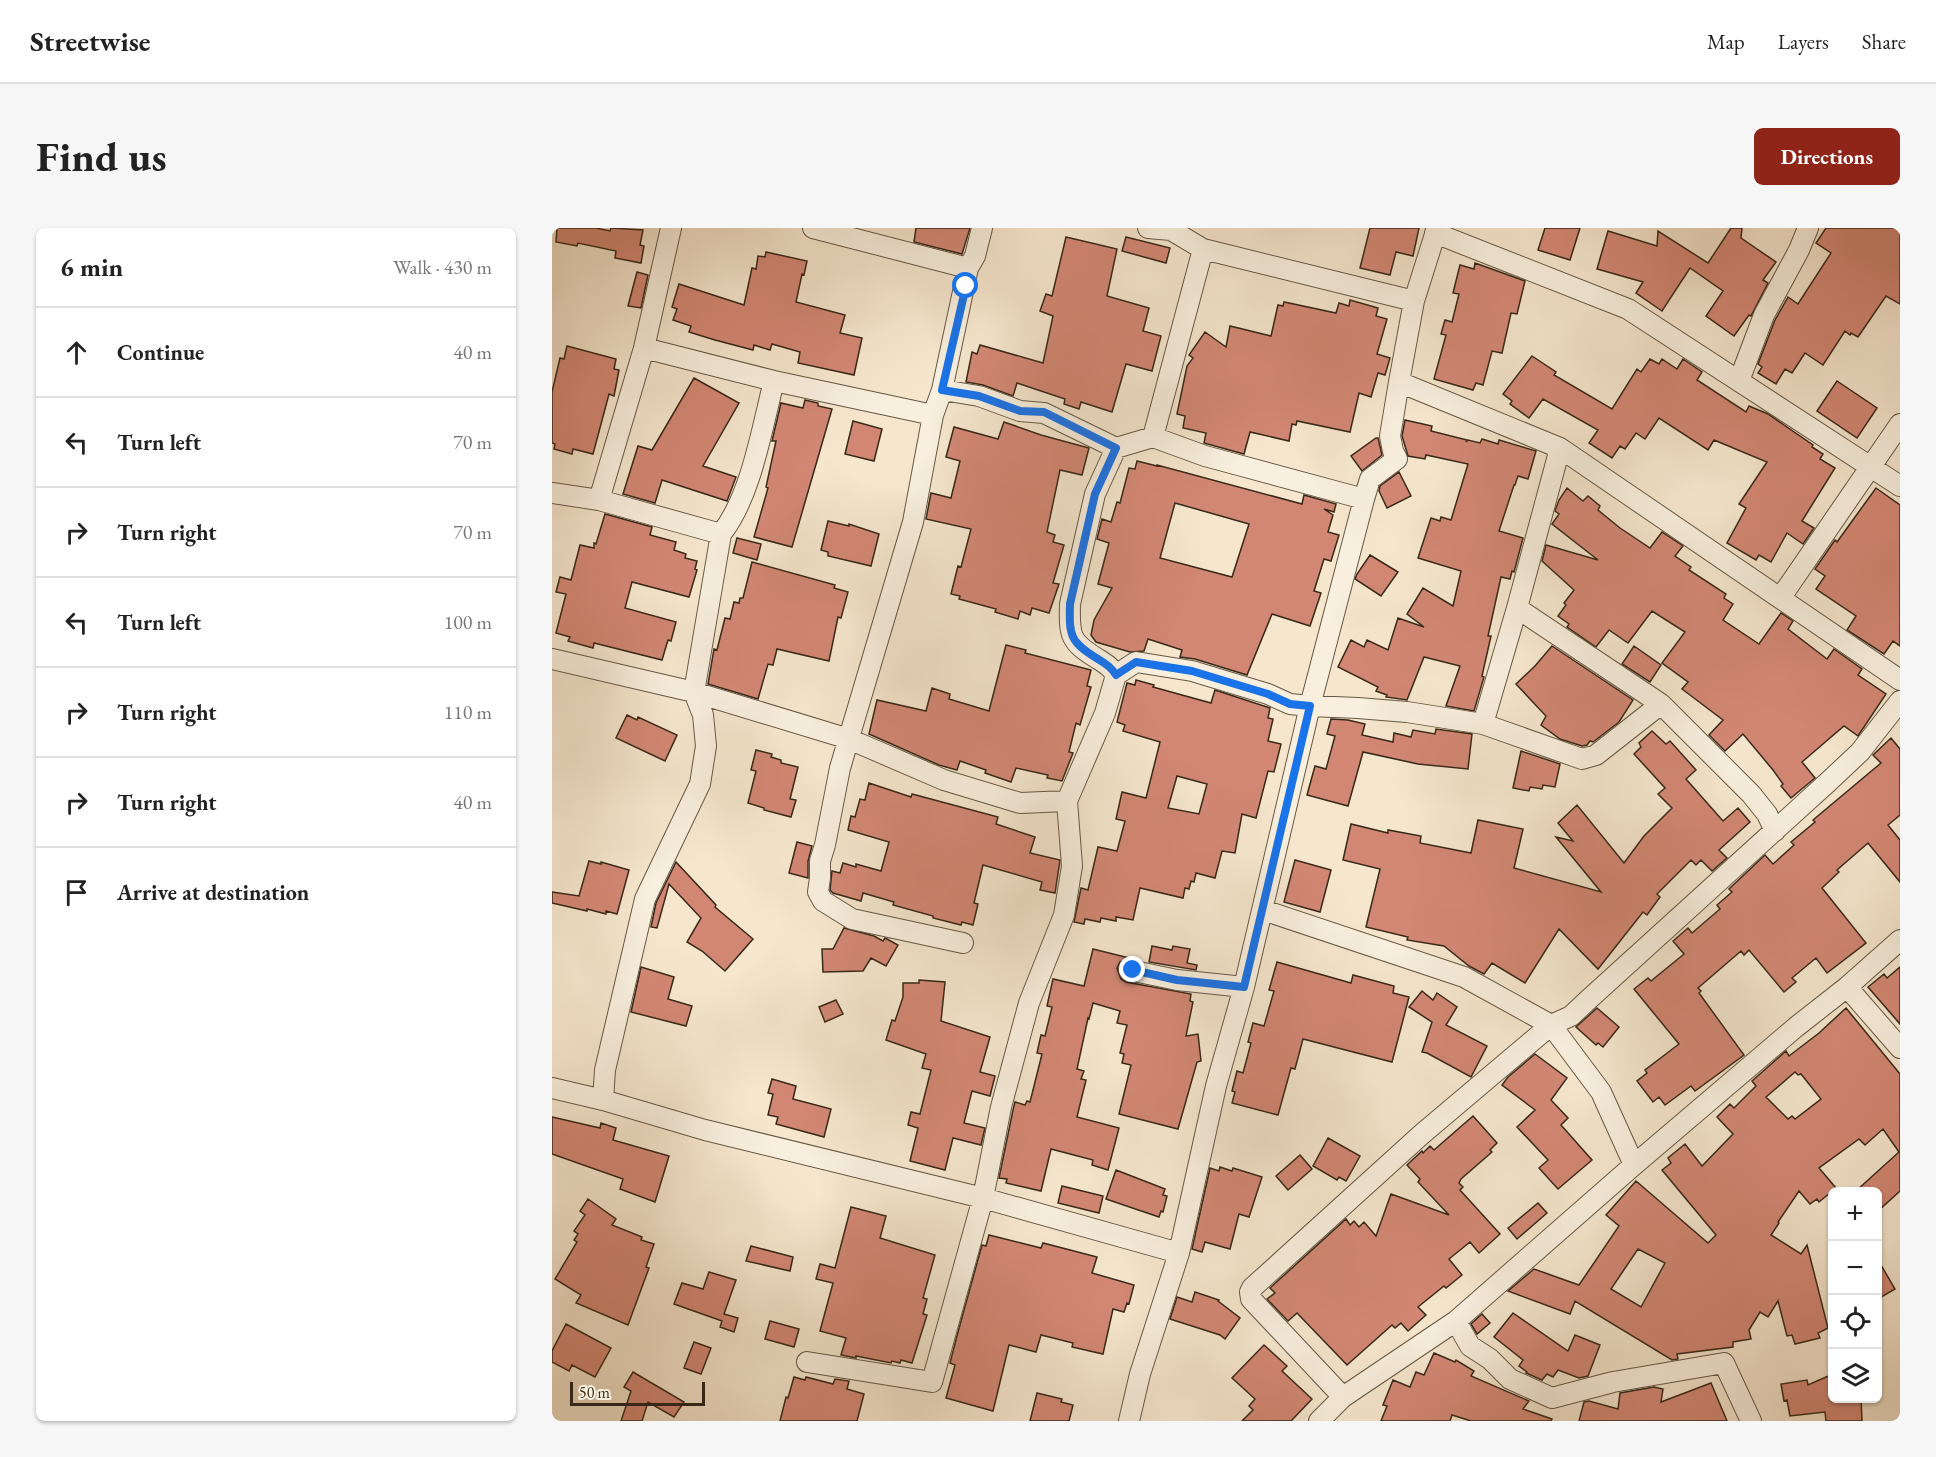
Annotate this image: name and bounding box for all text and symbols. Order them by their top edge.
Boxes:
text: Streetwise [30,23,150,59]
text: Map [1707,28,1745,55]
text: Layers [1778,28,1829,55]
text: Share [1862,28,1906,55]
button: Directions [1754,128,1900,185]
text: Find us [36,129,167,184]
text: 6 min [60,250,123,284]
text: Walk · 430 m [393,254,492,280]
route start [952,272,978,298]
icon: ahead [60,336,93,369]
text: Continue [117,338,204,367]
text: 40 m [453,339,492,365]
icon: left [60,426,93,459]
text: Turn left [117,428,201,457]
text: 70 m [453,429,492,455]
icon: right [60,516,93,549]
text: Turn right [117,518,216,547]
text: 70 m [453,519,492,545]
icon: left [60,606,93,639]
text: Turn left [117,608,201,637]
text: 100 m [444,609,492,635]
icon: right [60,696,93,729]
text: Turn right [117,698,216,727]
text: 110 m [444,699,492,725]
icon: right [60,786,93,819]
text: Turn right [117,788,216,817]
text: 40 m [453,789,492,815]
icon: arrive [60,876,93,909]
text: Arrive at destination [117,878,309,907]
route end [1119,956,1145,982]
map controls [1828,1187,1882,1403]
button: + [1828,1187,1882,1241]
button: − [1828,1241,1882,1295]
button: locate [1828,1295,1882,1349]
button: layers [1828,1349,1882,1403]
scale bar [570,1379,705,1406]
text: 50 m [579,1382,610,1403]

